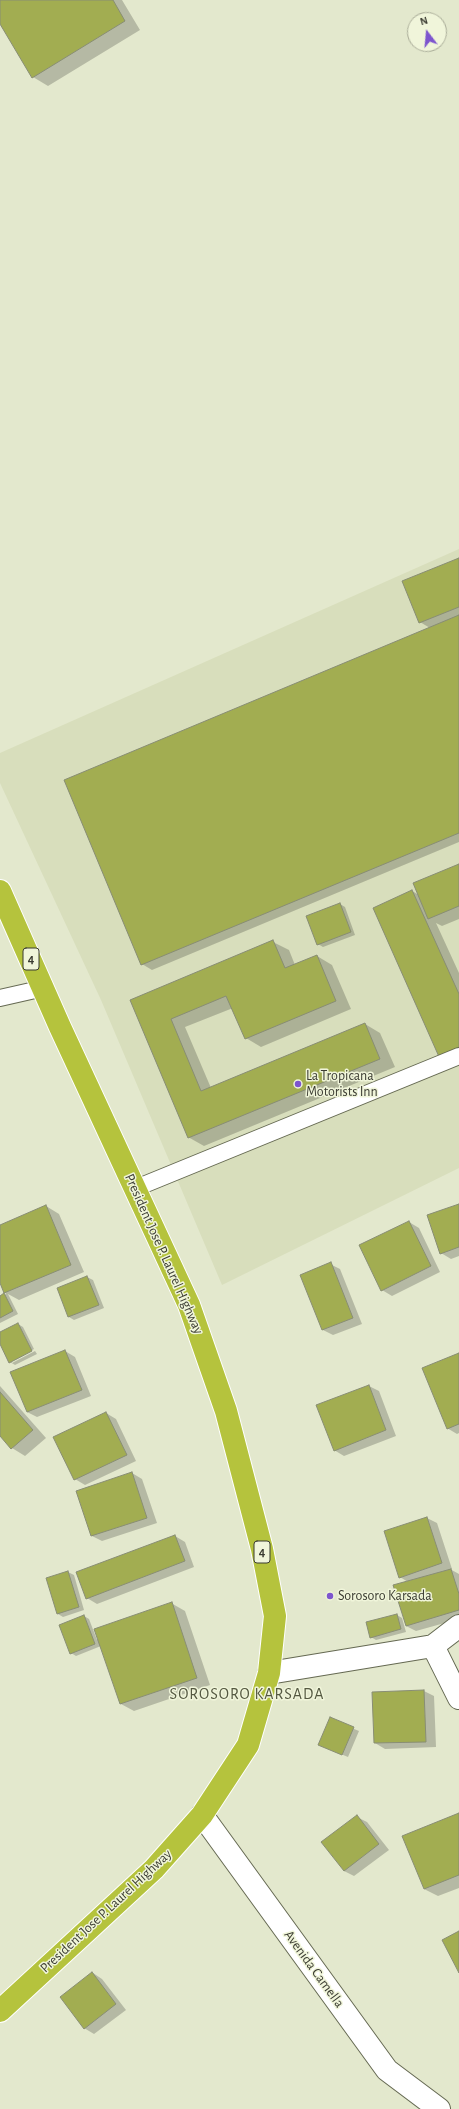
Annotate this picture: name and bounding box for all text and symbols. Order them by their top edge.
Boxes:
north arrow [407,12,447,52]
text: N [419,15,429,27]
road number: 4 [23,948,39,970]
place label: La Tropicana Motorists Inn [306,1068,378,1100]
marker: La Tropicana Motorists Inn [293,1079,303,1089]
street label: President Jose P. Laurel Highway [121,1171,207,1337]
road number: 4 [254,1541,270,1563]
place label: Sorosoro Karsada [338,1588,432,1604]
marker: Sorosoro Karsada [325,1591,335,1601]
district label: SOROSORO KARSADA [170,1684,324,1704]
street label: President Jose P. Laurel Highway [37,1846,175,1976]
street label: Avenida Camella [280,1927,348,2011]

